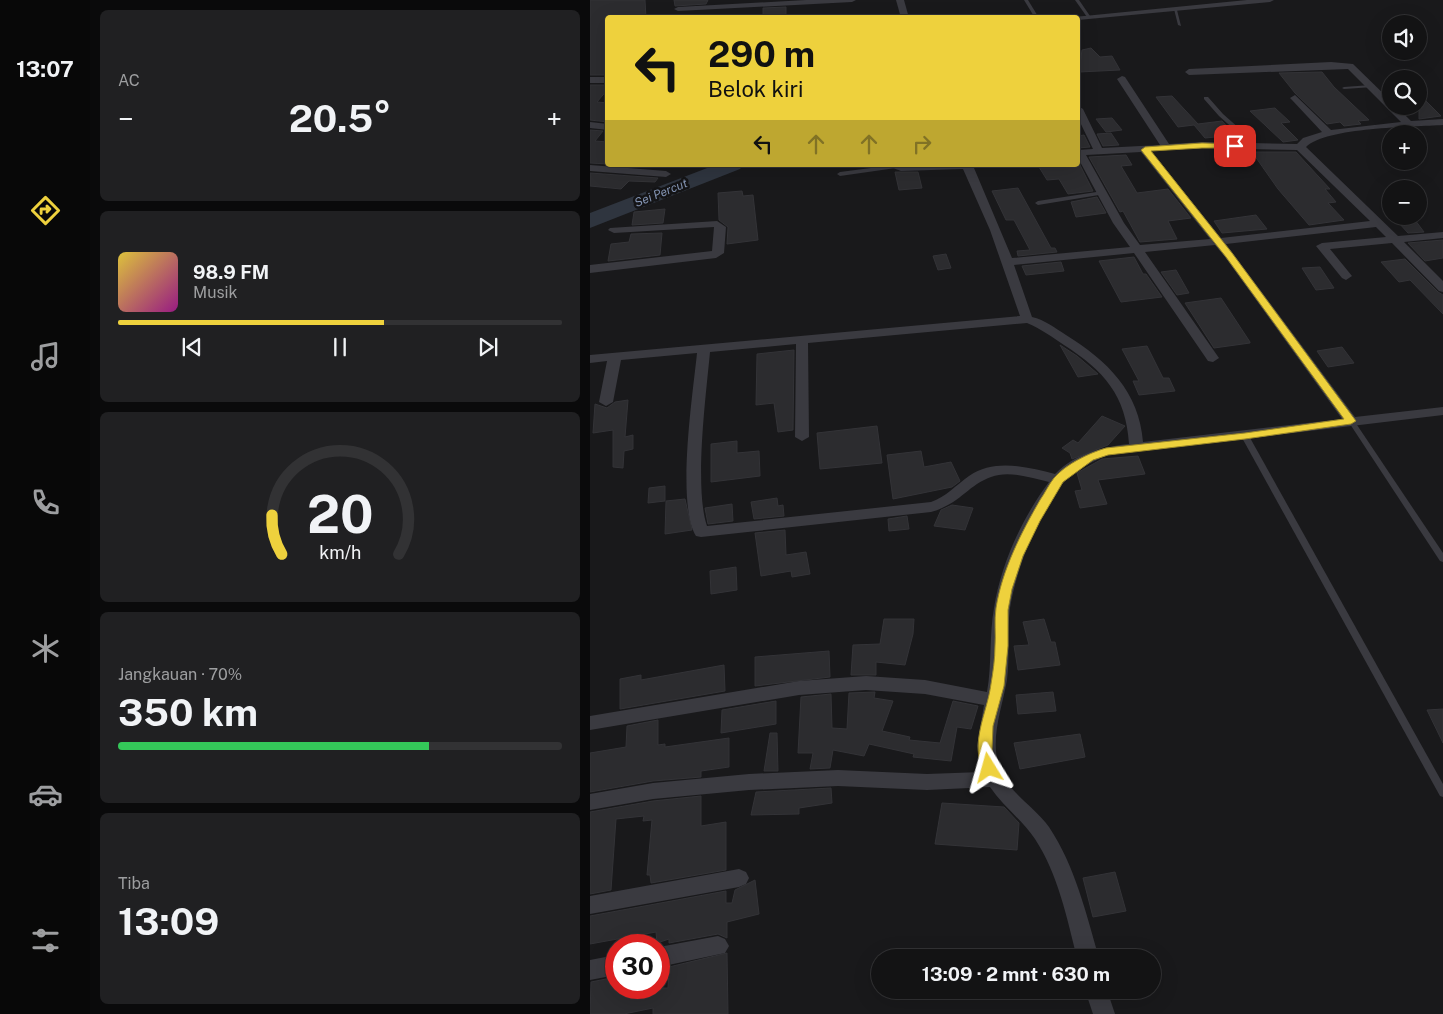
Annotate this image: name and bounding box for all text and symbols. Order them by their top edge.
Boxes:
map controls [1382,15,1427,225]
button: sound [1382,15,1427,60]
text: 290 m [708,34,815,75]
icon: left [625,35,690,100]
text: 13:07 [16,56,74,82]
button: search [1382,70,1427,115]
text: AC [118,71,140,90]
text: Belok kiri [708,76,804,102]
text: 20.5° [289,96,391,141]
text: − [118,102,134,135]
text: + [546,102,562,135]
pin [1214,125,1256,167]
button: + [1382,125,1427,170]
icon: left [749,130,777,158]
icon: ahead [802,130,830,158]
icon: ahead [855,130,883,158]
icon: right [908,130,936,158]
icon: arrive [1221,132,1249,160]
water label: Sei Percut [632,176,690,210]
button: − [1382,180,1427,225]
icon: directions [28,193,63,228]
text: 98.9 FM [193,261,269,283]
text: Musik [193,283,238,302]
icon: previous [178,333,206,361]
icon: pause [326,333,354,361]
icon: next [474,333,502,361]
icon: music [28,339,63,374]
text: 20 [307,484,373,545]
icon: phone [28,485,63,520]
text: km/h [319,542,361,563]
icon: climate [28,631,63,666]
text: Jangkauan · 70% [118,665,242,684]
text: 350 km [118,690,258,735]
position arrow [962,741,1014,793]
icon: car [28,777,63,812]
text: Tiba [118,874,150,893]
text: 13:09 [118,899,219,944]
icon: filters [28,923,63,958]
speed limit sign: 30 [605,934,670,999]
text: 13:09 · 2 mnt · 630 m [922,963,1110,985]

